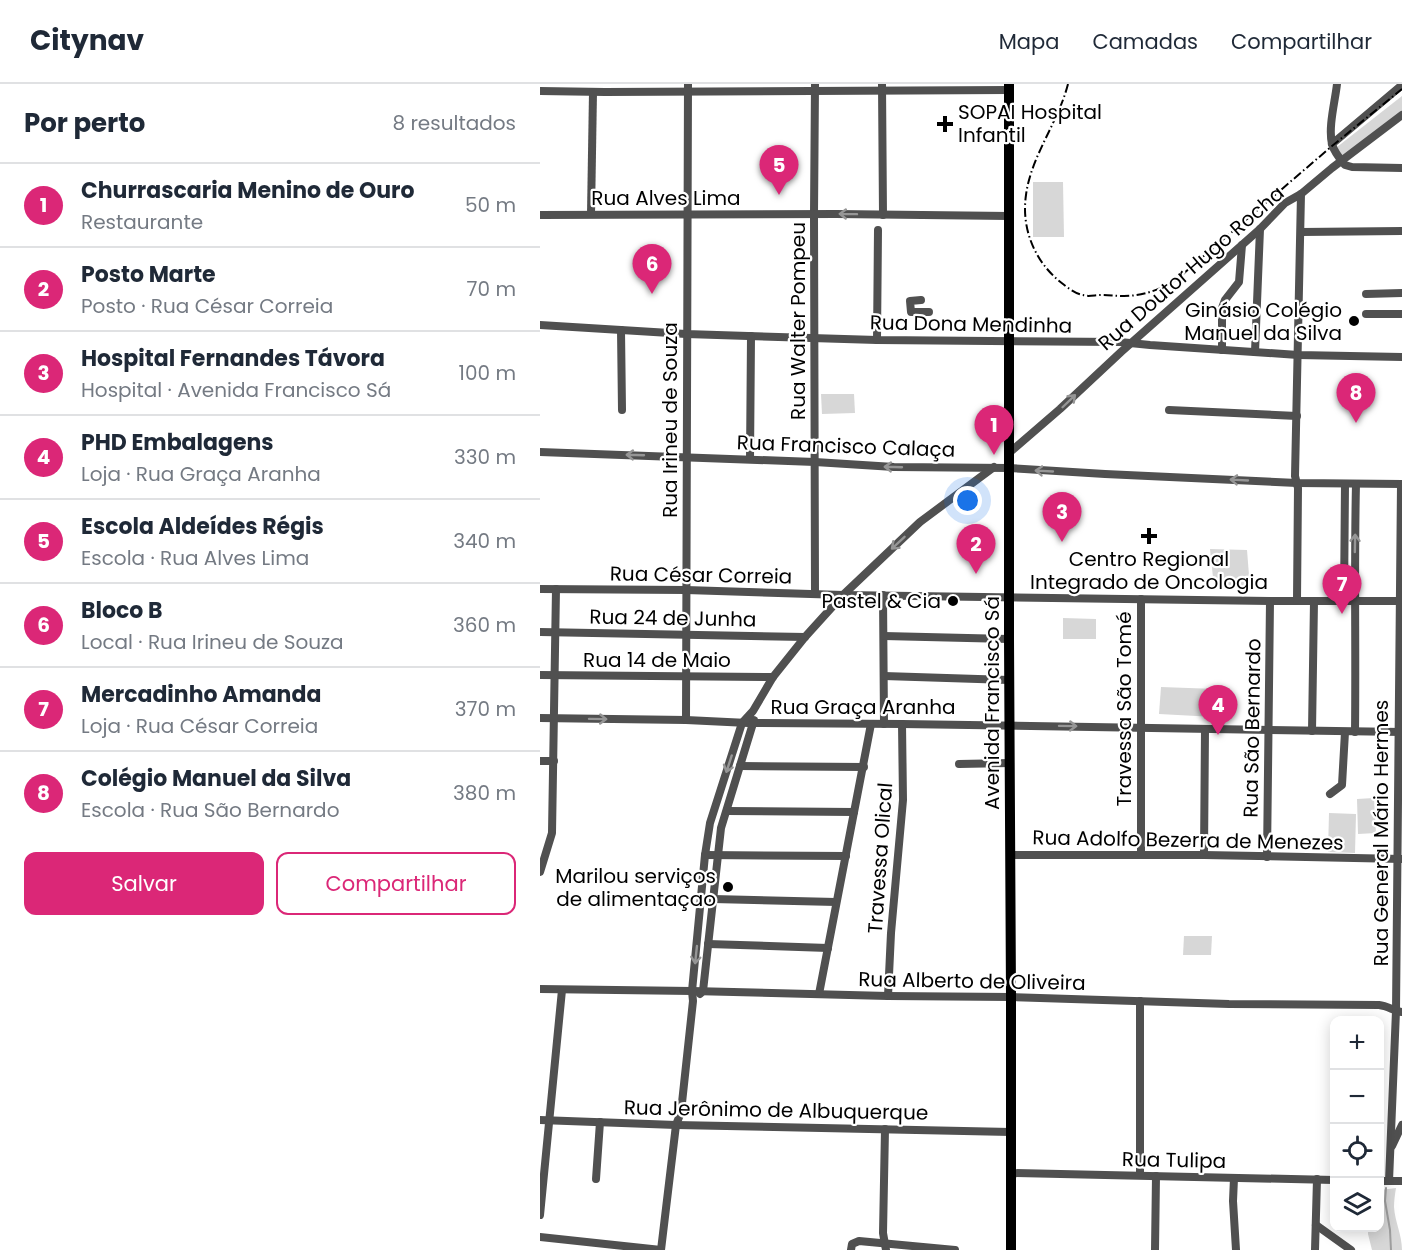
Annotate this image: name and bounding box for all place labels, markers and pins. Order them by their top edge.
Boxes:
place label: SOPAI Hospital Infantil [958,98,1102,149]
marker: SOPAI Hospital Infantil [936,115,954,133]
pin: 5 [760,146,798,195]
pin: 6 [632,244,672,294]
place label: Ginásio Colégio Manuel da Silva [1184,296,1342,347]
marker: Ginásio Colégio Manuel da Silva [1347,314,1361,328]
pin: 8 [1336,374,1376,423]
pin: 1 [974,406,1014,455]
pin: 3 [1042,492,1082,542]
pin: 2 [956,524,996,574]
marker: Centro Regional Integrado de Oncologia [1140,527,1158,545]
place label: Centro Regional Integrado de Oncologia [1030,545,1268,596]
pin: 7 [1322,564,1362,614]
place label: Pastel & Cia [822,587,941,615]
marker: Pastel & Cia [946,594,960,608]
pin: 4 [1198,686,1238,735]
place label: Marilou serviços de alimentaçao [555,862,716,913]
marker: Marilou serviços de alimentaçao [721,880,735,894]

